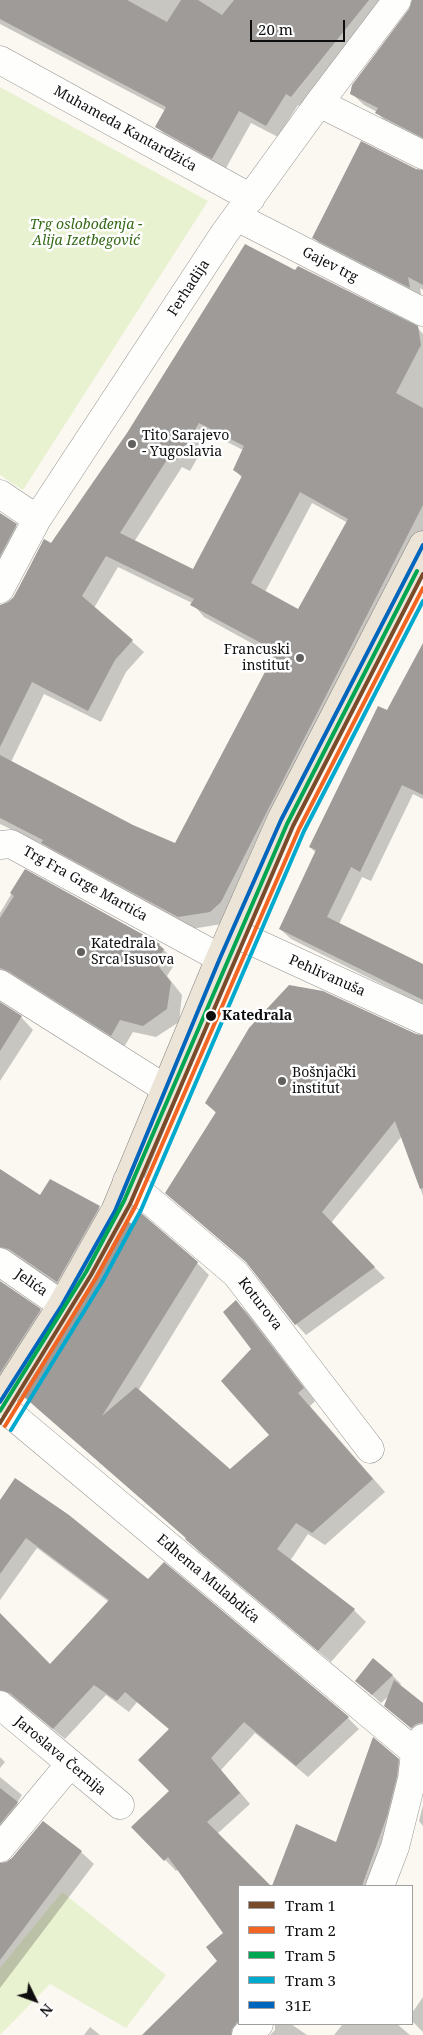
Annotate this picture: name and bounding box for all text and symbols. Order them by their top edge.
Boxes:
scale bar [253,10,348,42]
text: 20 m [258,19,293,39]
street label: Muhameda Kantardžića [51,83,199,175]
park label: Trg oslobođenja - Alija Izetbegović [30,217,142,250]
street label: Gajev trg [299,244,361,286]
street label: Ferhadija [165,257,213,319]
place label: Tito Sarajevo - Yugoslavia [142,428,229,461]
marker: Tito Sarajevo - Yugoslavia [126,438,138,450]
place label: Francuski institut [224,642,290,674]
marker: Francuski institut [294,652,306,664]
street label: Trg Fra Grge Martića [20,843,150,925]
place label: Katedrala Srca Isusova [91,936,174,969]
marker: Katedrala Srca Isusova [75,946,87,958]
street label: Pehlivanuša [286,952,368,1000]
place label: Katedrala [222,1008,292,1024]
marker: Katedrala [204,1009,218,1023]
place label: Bošnjački institut [292,1065,356,1098]
marker: Bošnjački institut [276,1075,288,1087]
street label: Jelića [11,1266,51,1300]
street label: Koturova [234,1274,286,1334]
street label: Edhema Mulabdića [153,1531,263,1627]
street label: Jaroslava Černija [11,1713,109,1799]
legend [238,1885,413,2025]
text: Tram 1 [285,1895,336,1915]
text: Tram 2 [285,1920,336,1940]
text: Tram 5 [285,1945,336,1965]
text: Tram 3 [285,1970,336,1990]
north arrow [10,1975,60,2025]
text: 31E [285,1995,311,2015]
text: N [36,2000,57,2021]

